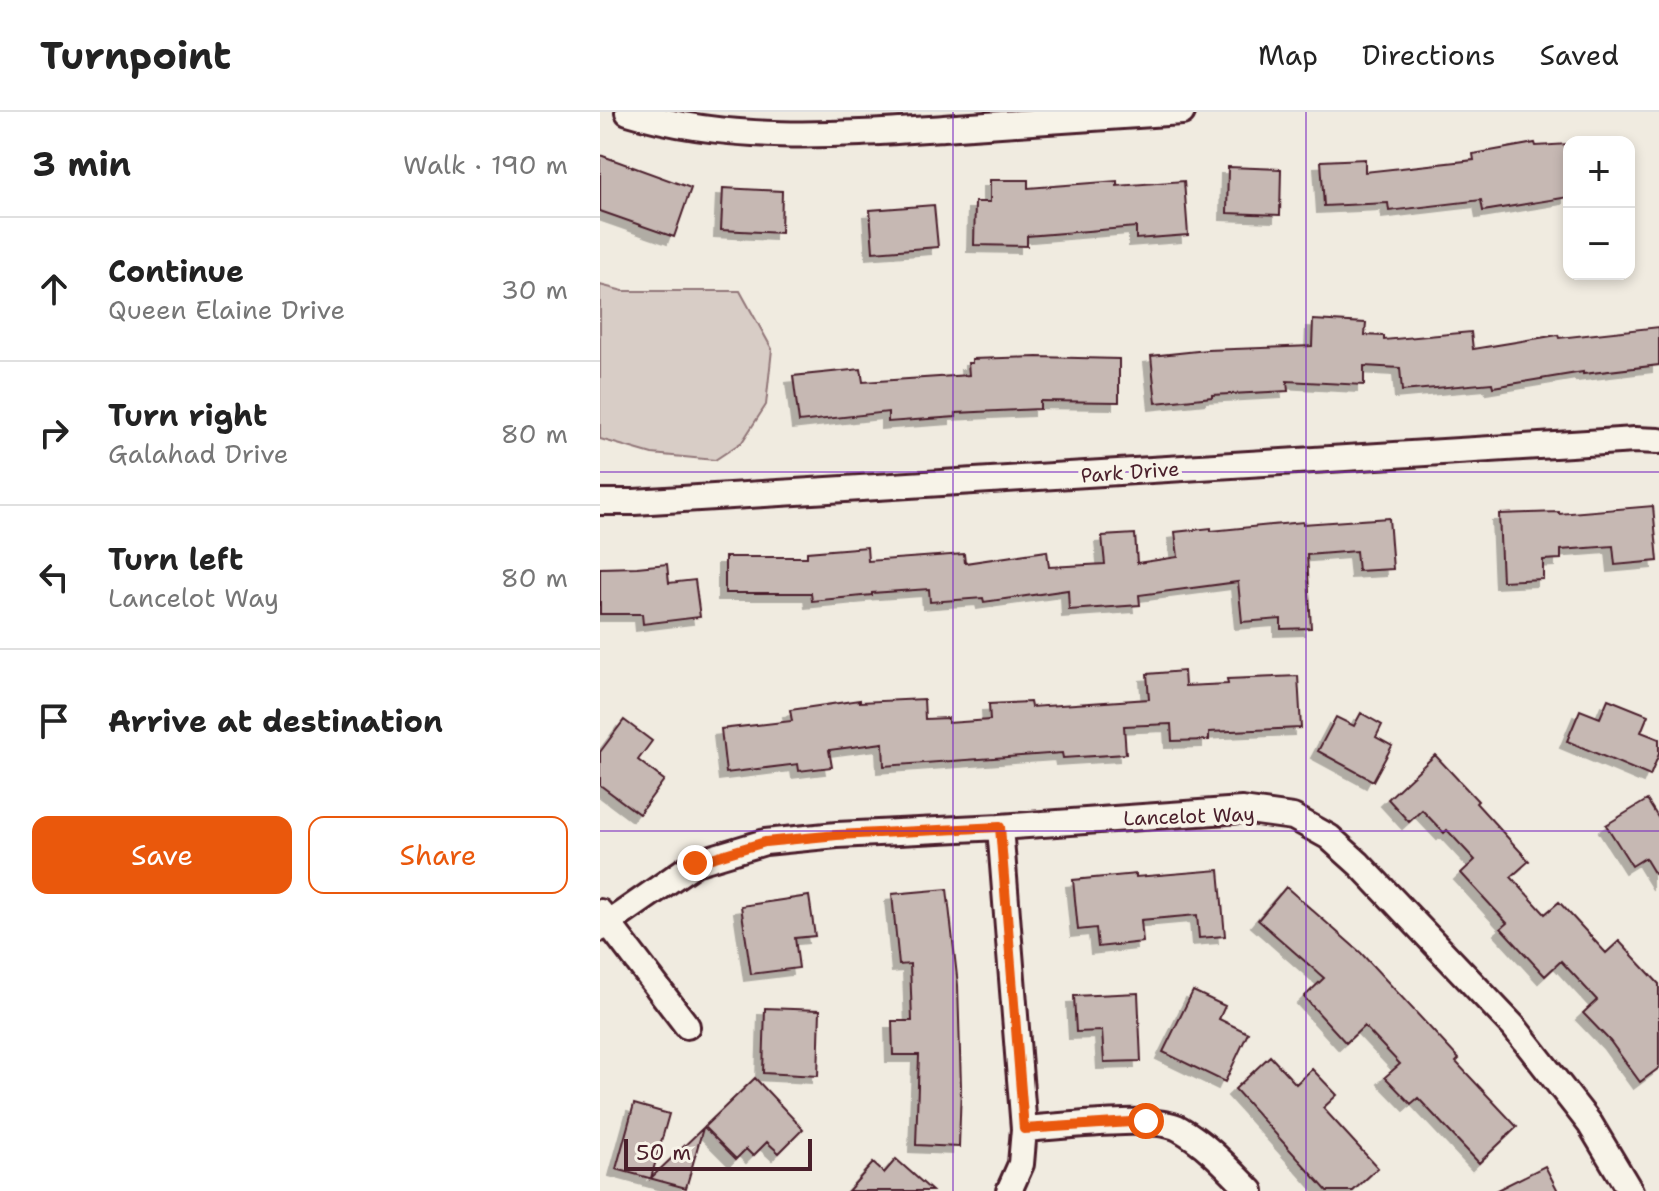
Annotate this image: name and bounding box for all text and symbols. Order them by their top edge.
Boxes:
text: Turnpoint [40,30,231,81]
text: Map [1258,36,1318,74]
text: Directions [1362,36,1496,74]
text: Saved [1540,36,1619,74]
map controls [1563,136,1635,280]
button: + [1563,136,1635,208]
text: 3 min [32,141,131,187]
text: Walk · 190 m [403,147,568,182]
button: − [1563,208,1635,280]
text: Continue [108,251,244,292]
icon: ahead [32,267,76,311]
text: 30 m [501,272,568,307]
text: Queen Elaine Drive [108,292,345,327]
text: Turn right [108,395,267,436]
icon: right [32,411,76,455]
text: 80 m [501,416,568,451]
text: Galahad Drive [108,436,289,471]
street label: Park Drive [1080,456,1180,488]
text: Turn left [108,539,243,580]
icon: left [32,555,76,599]
text: 80 m [501,560,568,595]
text: Lancelot Way [108,580,279,615]
icon: arrive [32,699,76,743]
text: Arrive at destination [108,701,443,742]
street label: Lancelot Way [1123,801,1255,831]
button: Save [32,816,292,894]
button: Share [308,816,568,894]
route end [677,845,713,881]
route start [1128,1103,1164,1139]
scale bar [624,1135,812,1171]
text: 50 m [636,1138,691,1167]

